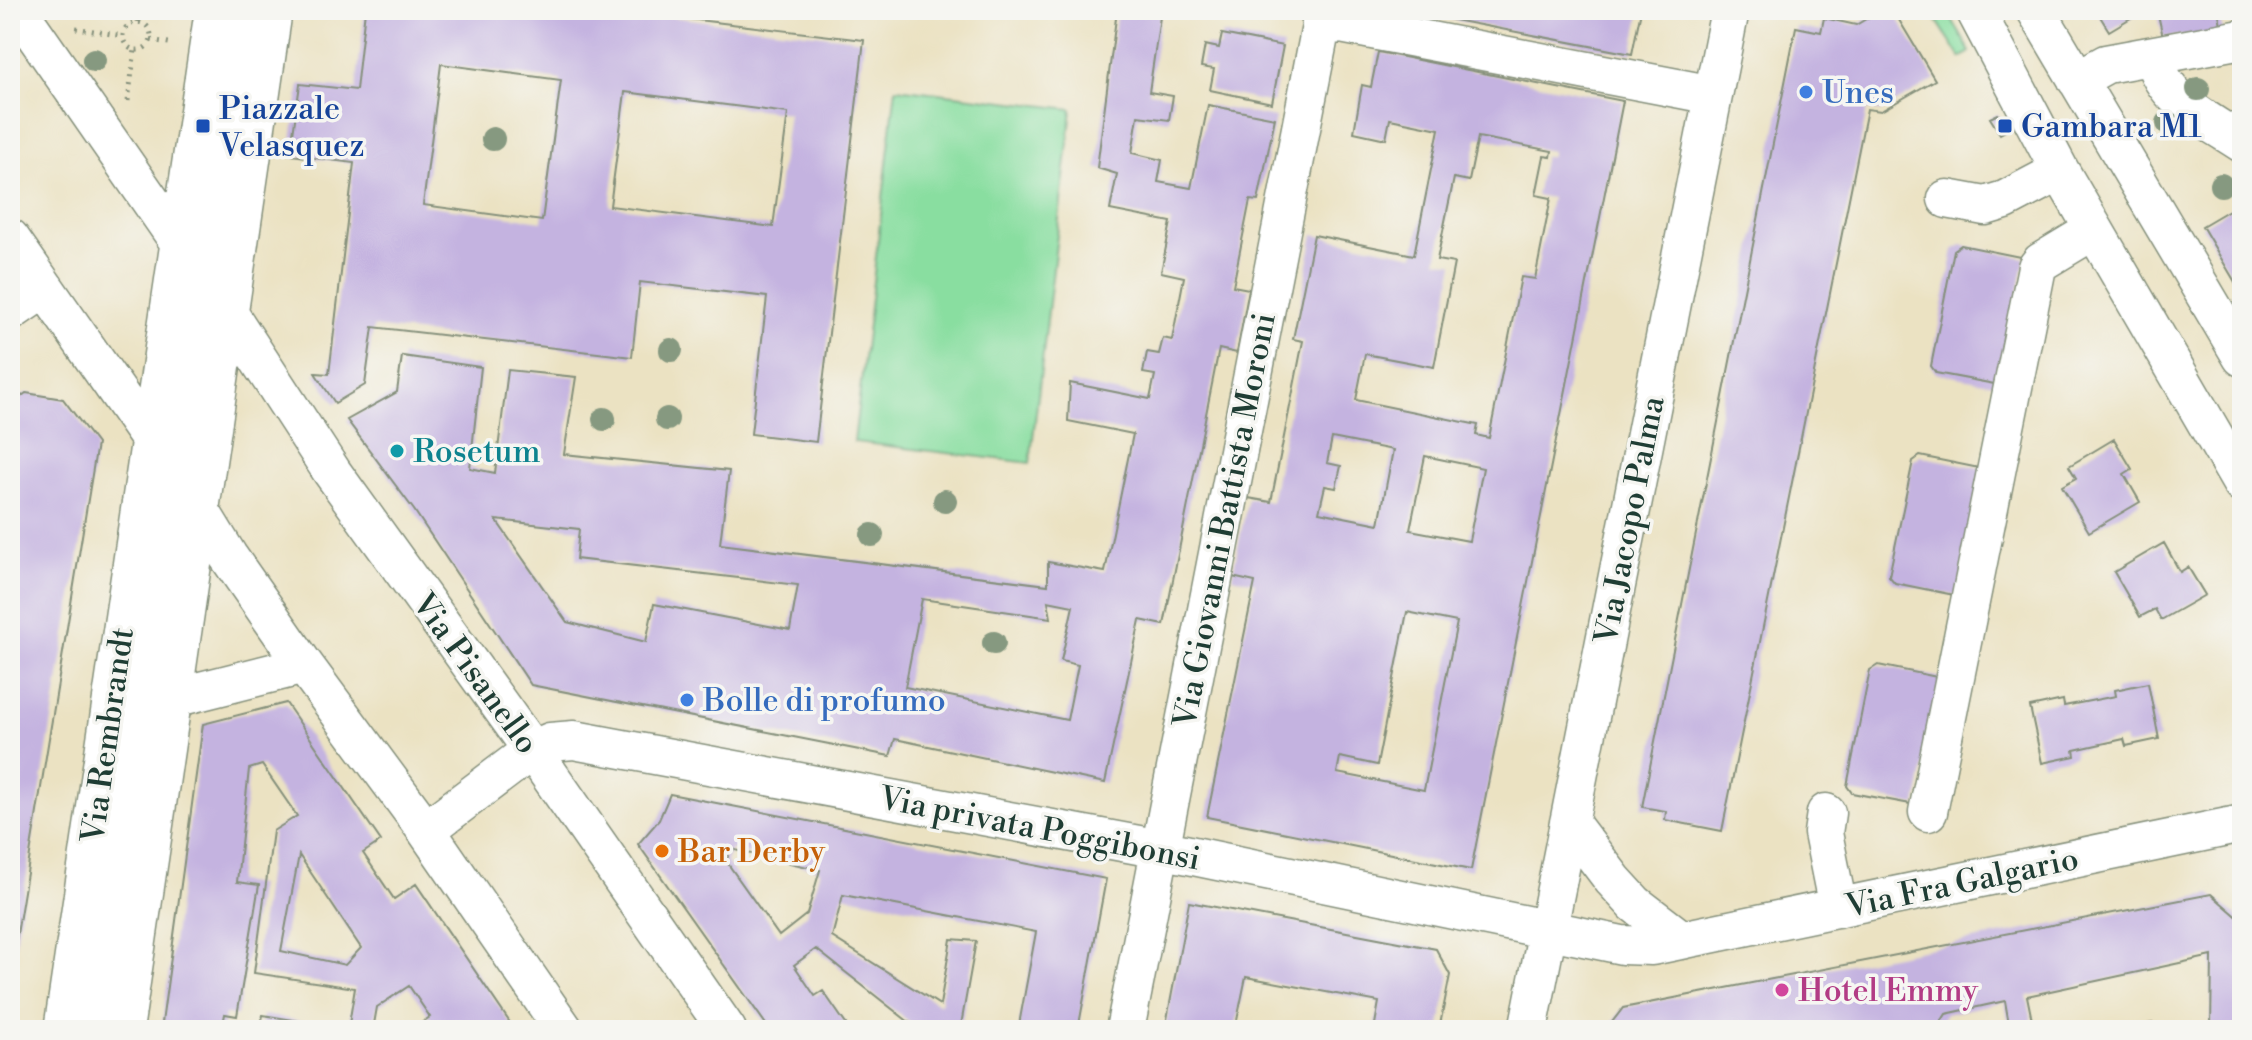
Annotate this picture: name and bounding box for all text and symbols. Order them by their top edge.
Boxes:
place label: Unes [1822,73,1894,113]
marker: Unes [1797,83,1815,101]
place label: Piazzale Velasquez [218,89,365,166]
place label: Gambara M1 [2021,107,2202,147]
marker: Piazzale Velasquez [194,117,212,135]
marker: Gambara M1 [1996,117,2014,135]
street label: Via Giovanni Battista Moroni [1165,310,1285,732]
street label: Via Jacopo Palma [1586,392,1674,648]
place label: Rosetum [413,432,541,472]
marker: Rosetum [388,442,406,460]
street label: Via Pisanello [403,584,547,762]
street label: Via Rembrandt [73,625,143,846]
place label: Bolle di profumo [702,681,946,721]
marker: Bolle di profumo [678,691,696,709]
street label: Via privata Poggibonsi [875,778,1204,880]
place label: Bar Derby [677,832,826,872]
street label: Via Fra Galgario [1841,839,2082,927]
marker: Bar Derby [653,842,671,860]
place label: Hotel Emmy [1798,971,1979,1011]
marker: Hotel Emmy [1773,981,1791,999]

